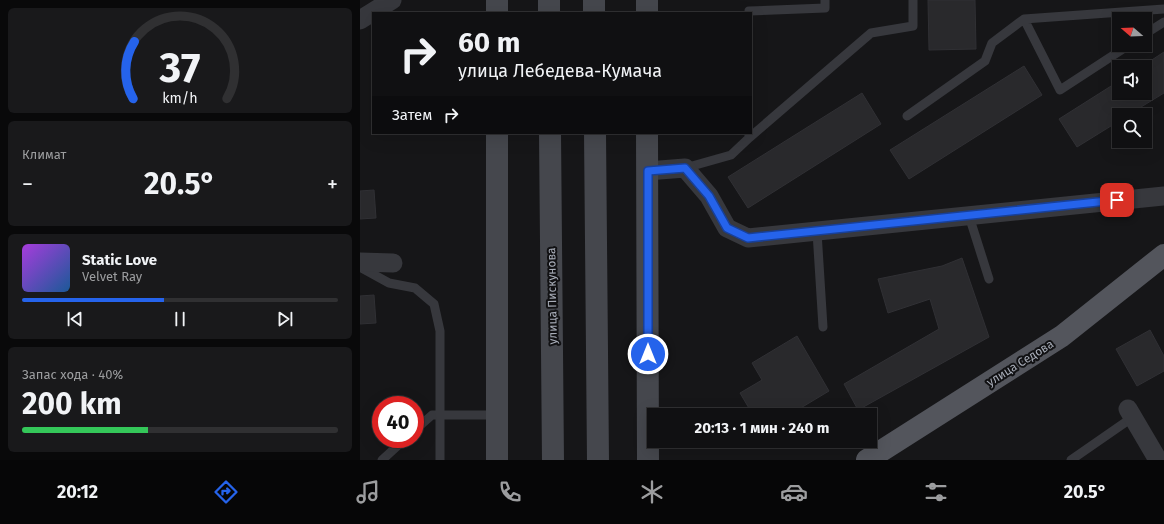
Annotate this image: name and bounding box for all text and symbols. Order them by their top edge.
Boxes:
north arrow [1112,12,1152,52]
map controls [1112,12,1152,148]
text: 60 m [458,26,520,59]
icon: right [392,28,444,80]
text: 37 [159,42,200,92]
text: улица Лебедева-Кумача [458,60,662,82]
button: sound [1112,60,1152,100]
text: km/h [162,89,198,106]
icon: right [440,104,462,126]
text: Затем [392,106,432,124]
button: search [1112,108,1152,148]
text: Климат [22,147,66,162]
text: 20.5° [144,166,216,202]
text: − [22,171,33,198]
text: + [327,171,338,198]
pin [1100,183,1134,217]
icon: arrive [1106,189,1128,211]
street label: улица Пискунова [544,247,560,345]
text: Static Love [82,251,157,269]
text: Velvet Ray [82,269,142,284]
icon: previous [64,308,86,330]
icon: pause [169,308,191,330]
icon: next [274,308,296,330]
position arrow [627,333,669,375]
street label: улица Седова [984,337,1056,389]
text: Запас хода · 40% [22,367,123,382]
text: 200 km [22,386,122,422]
speed limit sign: 40 [372,396,424,448]
text: 20:13 · 1 мин · 240 m [695,419,829,437]
icon: directions [212,478,240,506]
icon: music [354,478,382,506]
icon: phone [496,478,524,506]
icon: climate [638,478,666,506]
icon: car [780,478,808,506]
icon: filters [922,478,950,506]
text: 20:12 [57,481,98,503]
text: 20.5° [1064,481,1107,503]

